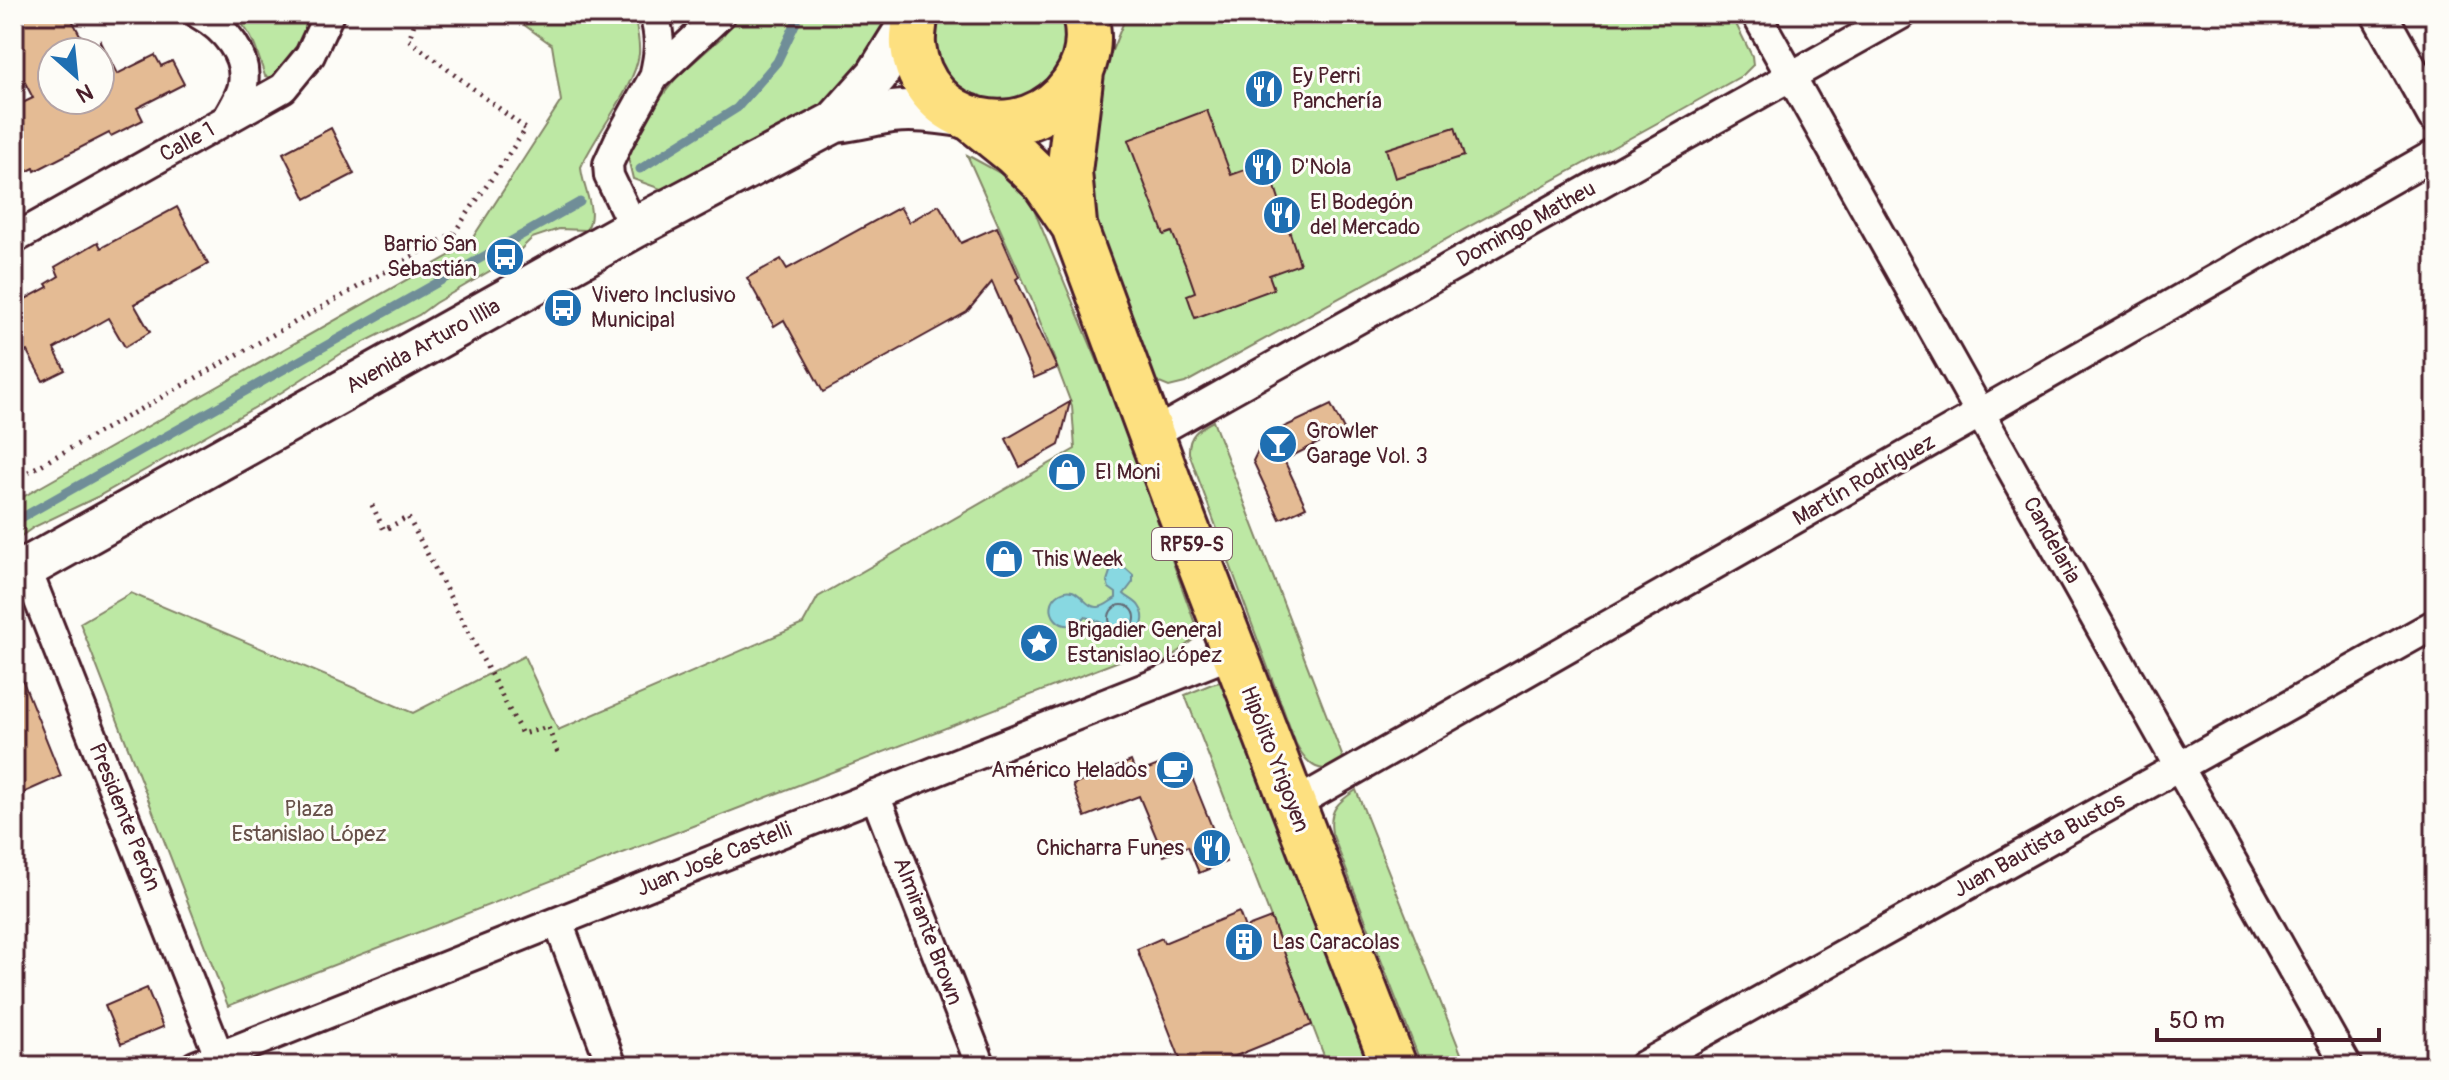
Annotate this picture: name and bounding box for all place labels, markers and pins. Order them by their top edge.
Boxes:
place label: Ey Perri Panchería [1292,62,1382,115]
restaurant icon: Ey Perri Panchería [1243,68,1285,110]
restaurant icon: D'Nola [1242,146,1284,188]
place label: D'Nola [1291,153,1351,181]
place label: El Bodegón del Mercado [1310,188,1420,241]
restaurant icon: El Bodegón del Mercado [1261,194,1303,236]
place label: Barrio San Sebastián [383,230,477,283]
bus stop icon: Barrio San Sebastián [484,236,526,278]
place label: Vivero Inclusivo Municipal [591,281,736,334]
bus stop icon: Vivero Inclusivo Municipal [542,287,584,329]
place label: Growler Garage Vol. 3 [1306,417,1428,470]
bar icon: Growler Garage Vol. 3 [1257,423,1299,465]
shop icon: El Moni [1046,451,1088,493]
place label: El Moni [1095,458,1160,486]
shop icon: This Week [983,538,1025,580]
place label: This Week [1032,545,1123,573]
place label: Brigadier General Estanislao López [1067,616,1222,669]
place icon: Brigadier General Estanislao López [1018,622,1060,664]
cafe icon: Américo Helados [1154,749,1196,791]
place label: Américo Helados [991,756,1147,784]
restaurant icon: Chicharra Funes [1191,827,1233,869]
place label: Chicharra Funes [1036,834,1184,862]
building icon: Las Caracolas [1223,921,1265,963]
place label: Las Caracolas [1272,928,1400,956]

